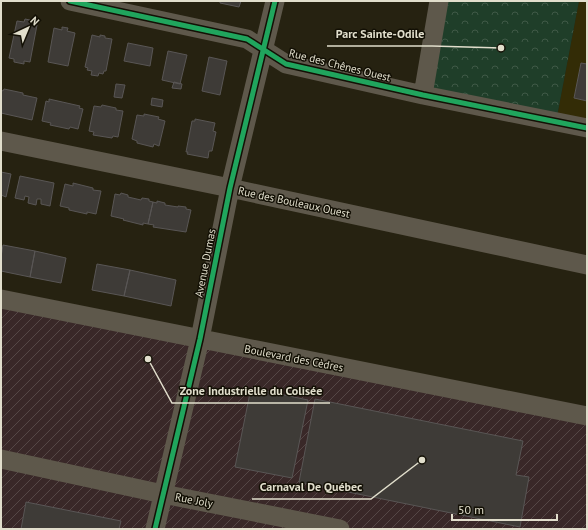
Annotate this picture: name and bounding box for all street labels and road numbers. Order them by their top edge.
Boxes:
street label: Rue des Chênes Ouest [288,46,393,84]
street label: Rue des Bouleaux Ouest [237,183,352,221]
street label: Avenue Dumas [192,227,219,298]
street label: Boulevard des Cèdres [243,342,345,375]
street label: Rue Joly [174,489,215,511]

